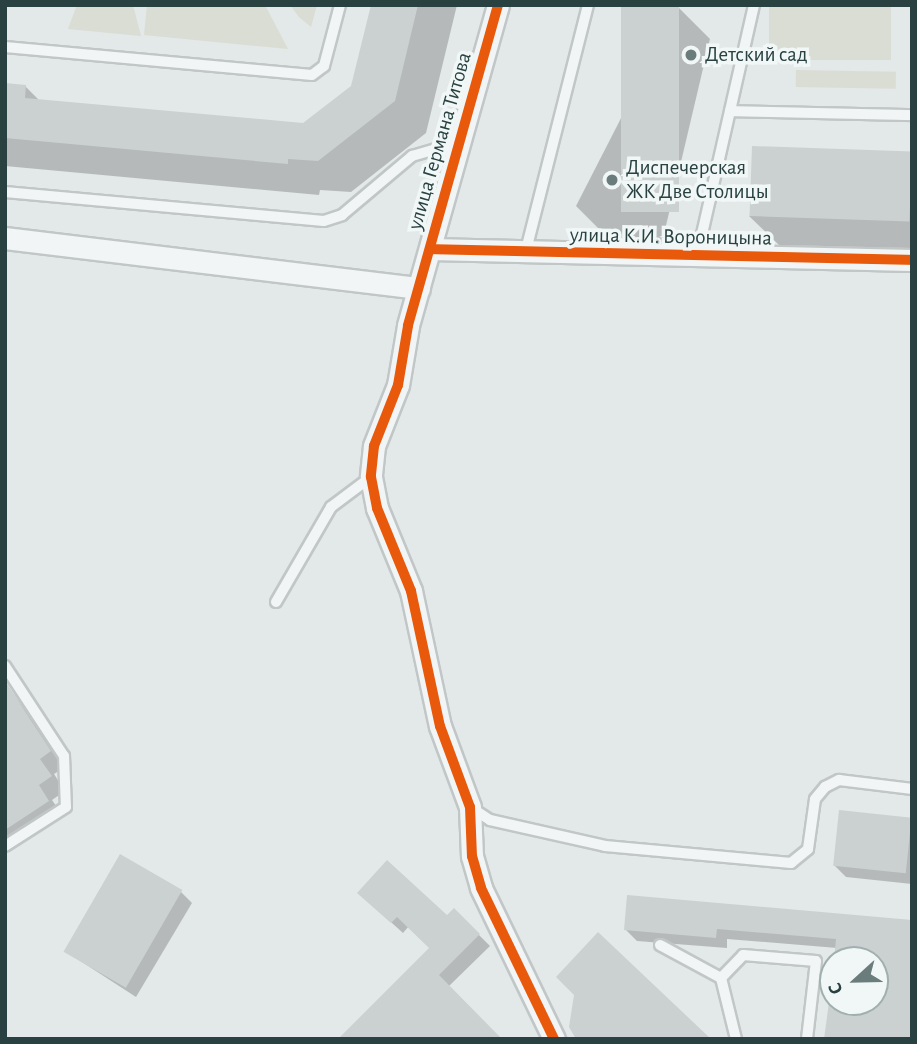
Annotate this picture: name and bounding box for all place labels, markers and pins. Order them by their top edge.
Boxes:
place label: Детский сад [705,42,808,68]
marker: Детский сад [683,47,699,63]
place label: Диспечерская ЖК Две Столицы [626,155,769,205]
marker: Диспечерская ЖК Две Столицы [604,172,620,188]

